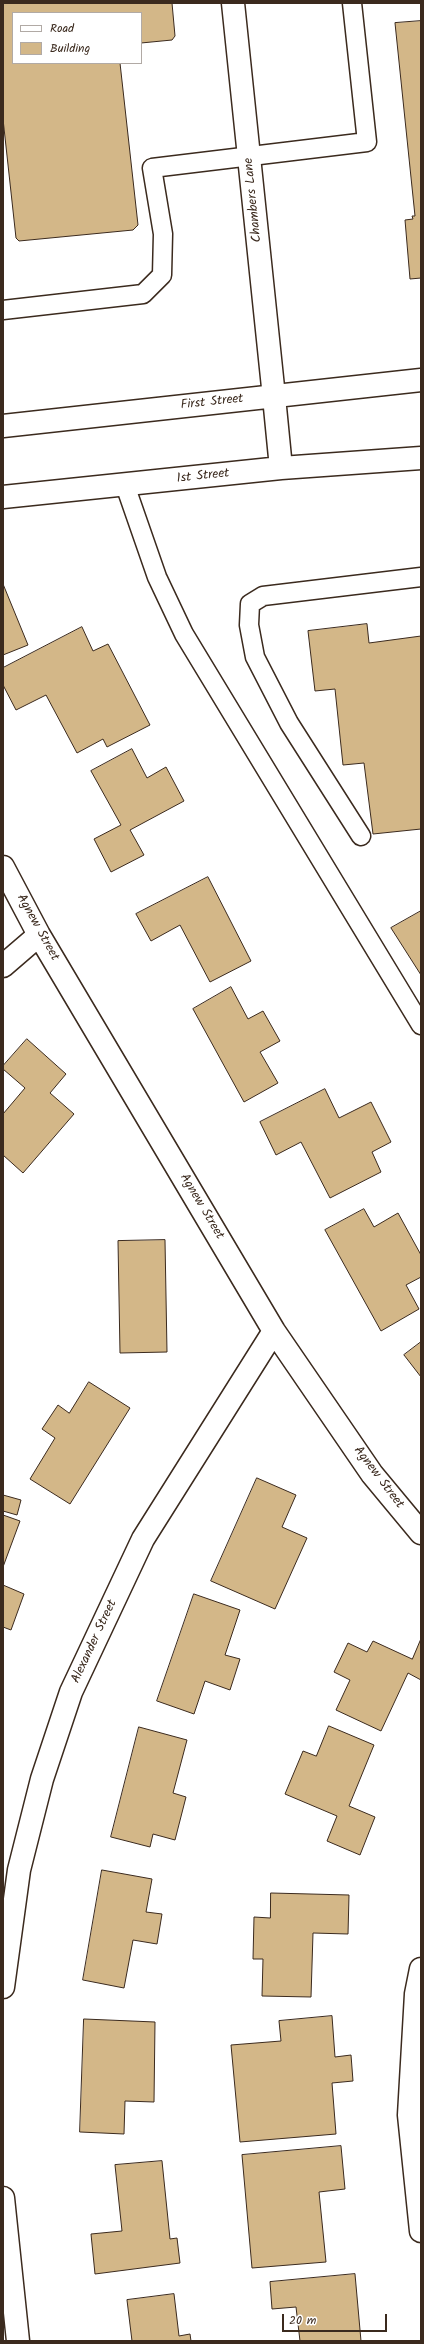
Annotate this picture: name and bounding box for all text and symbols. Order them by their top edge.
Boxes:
legend [12,12,142,64]
text: Road [50,19,74,38]
text: Building [50,39,90,58]
street label: Chambers Lane [242,157,266,243]
street label: First Street [180,392,244,414]
street label: 1st Street [176,466,230,488]
street label: Agnew Street [12,892,62,964]
street label: Agnew Street [175,1171,227,1243]
street label: Agnew Street [350,1444,406,1512]
street label: Alexander Street [69,1598,121,1686]
scale bar [284,2306,389,2332]
text: 20 m [289,2311,316,2330]

